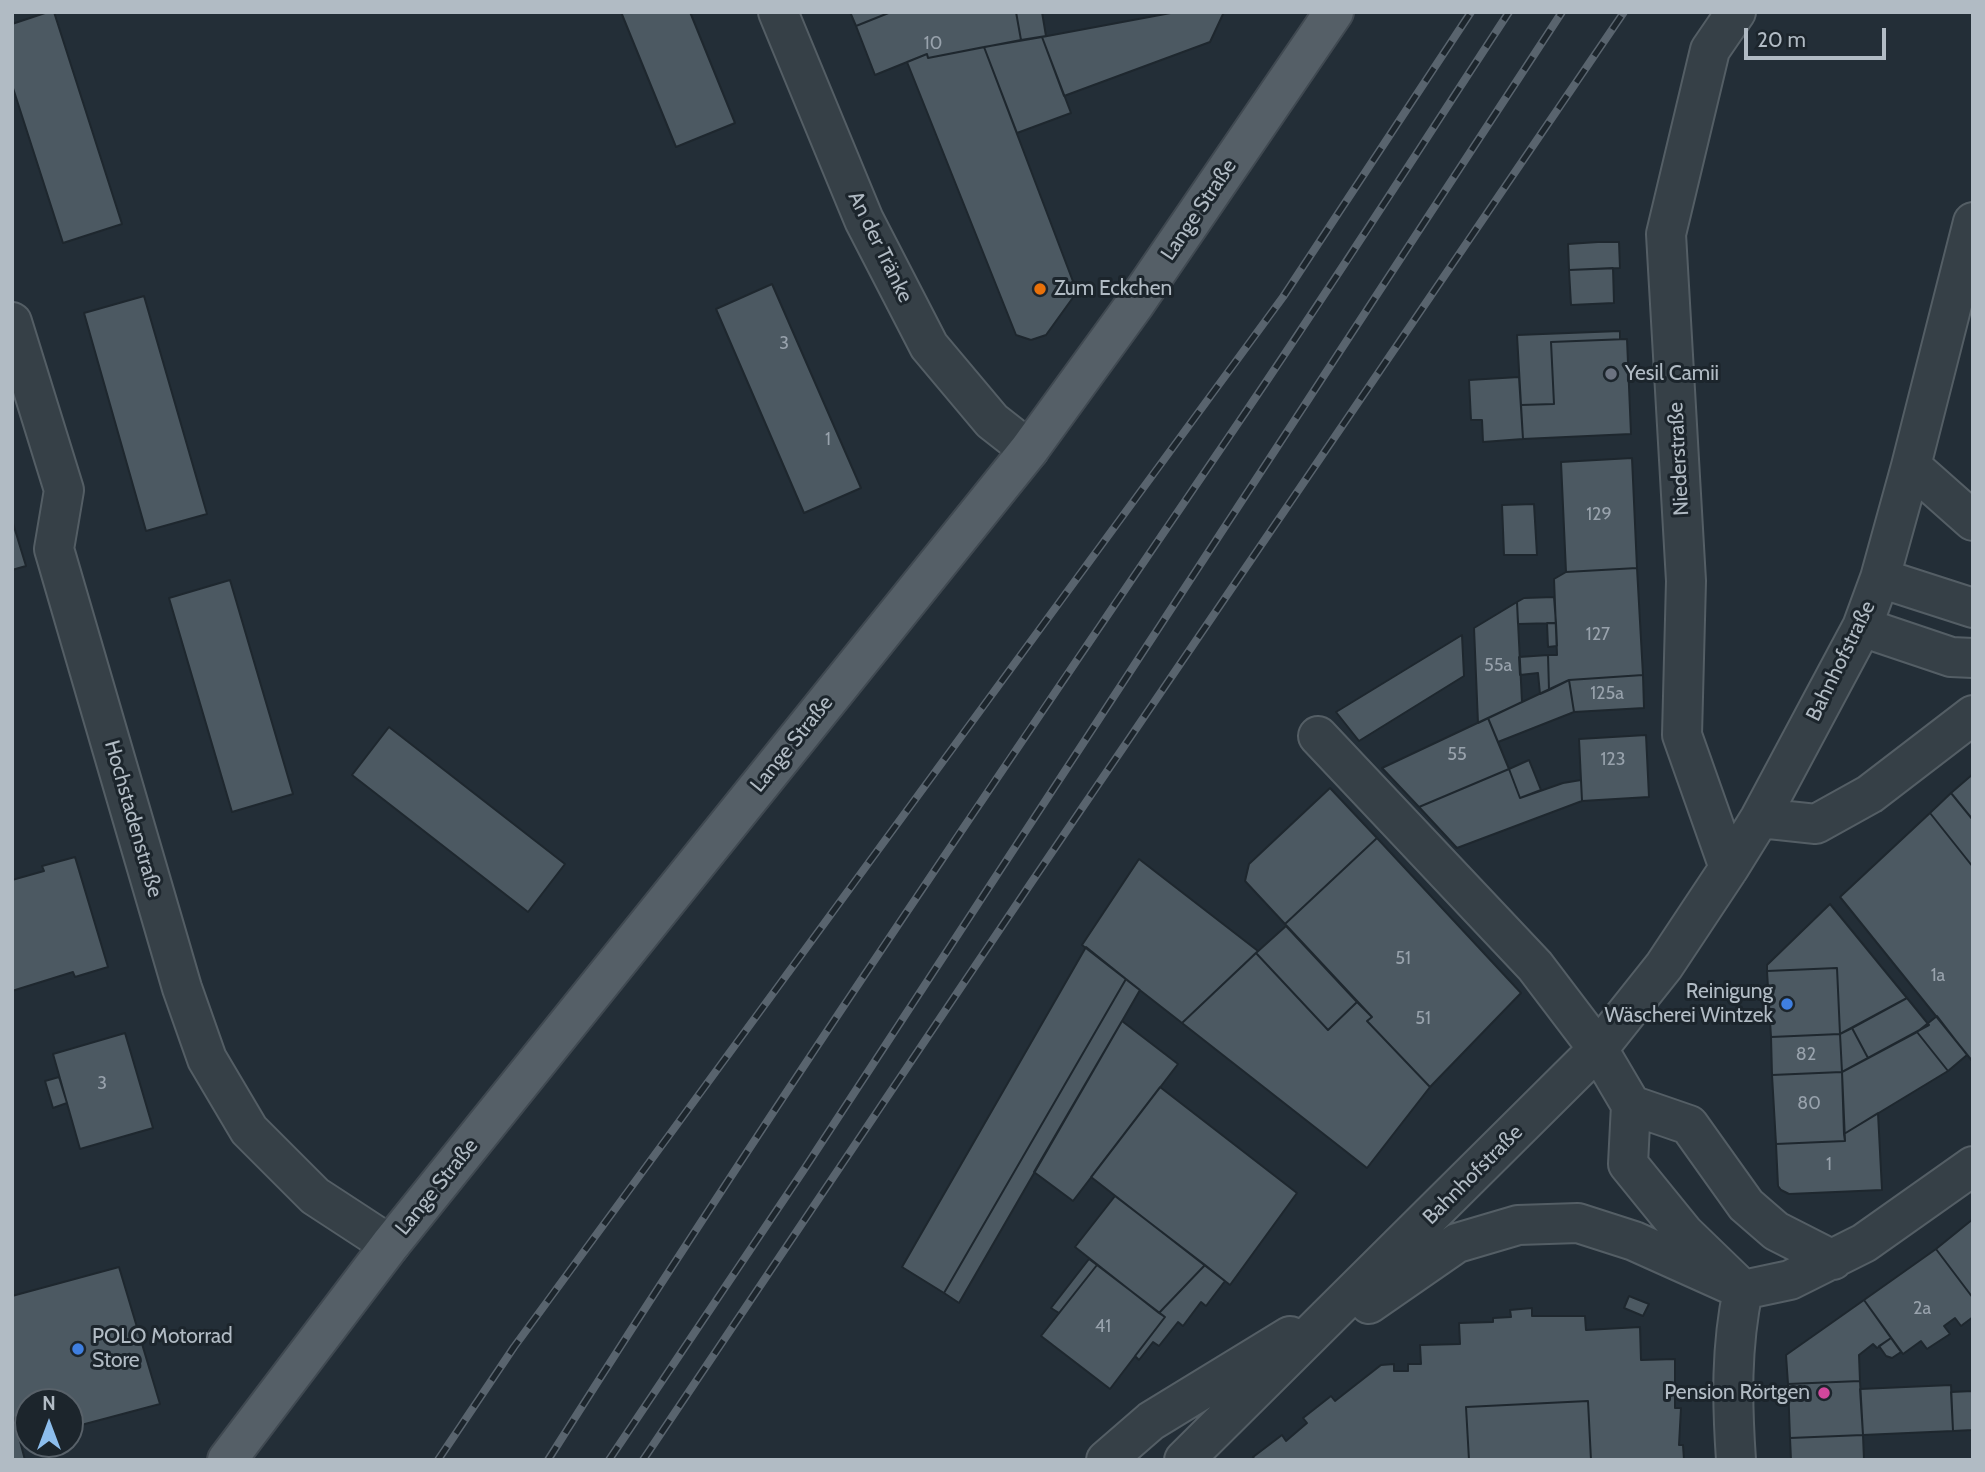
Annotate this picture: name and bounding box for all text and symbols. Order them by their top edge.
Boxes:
scale bar [1747,14,1889,58]
text: 20 m [1757,27,1806,52]
house number: 10 [924,33,942,55]
street label: Lange Straße [1156,155,1242,265]
street label: An der Tränke [842,187,918,307]
place label: Zum Eckchen [1054,276,1172,302]
marker: Zum Eckchen [1032,281,1048,297]
house number: 3 [779,333,789,355]
place label: Yesil Camii [1625,361,1719,387]
marker: Yesil Camii [1603,366,1619,382]
street label: Niederstraße [1663,401,1695,517]
house number: 1 [825,429,831,451]
house number: 129 [1586,504,1612,526]
street label: Bahnhofstraße [1801,597,1881,725]
house number: 127 [1586,624,1610,646]
house number: 55a [1484,655,1512,677]
house number: 125a [1590,683,1624,705]
street label: Lange Straße [746,691,838,797]
street label: Hochstadenstraße [99,738,167,900]
house number: 55 [1447,744,1467,766]
house number: 123 [1600,749,1626,771]
house number: 51 [1395,948,1411,970]
house number: 1a [1931,965,1945,987]
place label: Reinigung Wäscherei Wintzek [1605,979,1773,1029]
marker: Reinigung Wäscherei Wintzek [1779,996,1795,1012]
house number: 51 [1415,1008,1431,1030]
house number: 82 [1796,1044,1816,1066]
house number: 3 [97,1073,107,1095]
house number: 80 [1797,1093,1821,1115]
street label: Bahnhofstraße [1418,1120,1528,1230]
street label: Lange Straße [391,1134,483,1240]
house number: 1 [1826,1154,1832,1176]
house number: 2a [1913,1298,1931,1320]
house number: 41 [1095,1316,1111,1338]
place label: POLO Motorrad Store [92,1324,233,1374]
marker: POLO Motorrad Store [70,1341,86,1357]
place label: Pension Rörtgen [1664,1380,1810,1406]
marker: Pension Rörtgen [1816,1385,1832,1401]
north arrow [14,1388,84,1458]
text: N [42,1392,56,1415]

